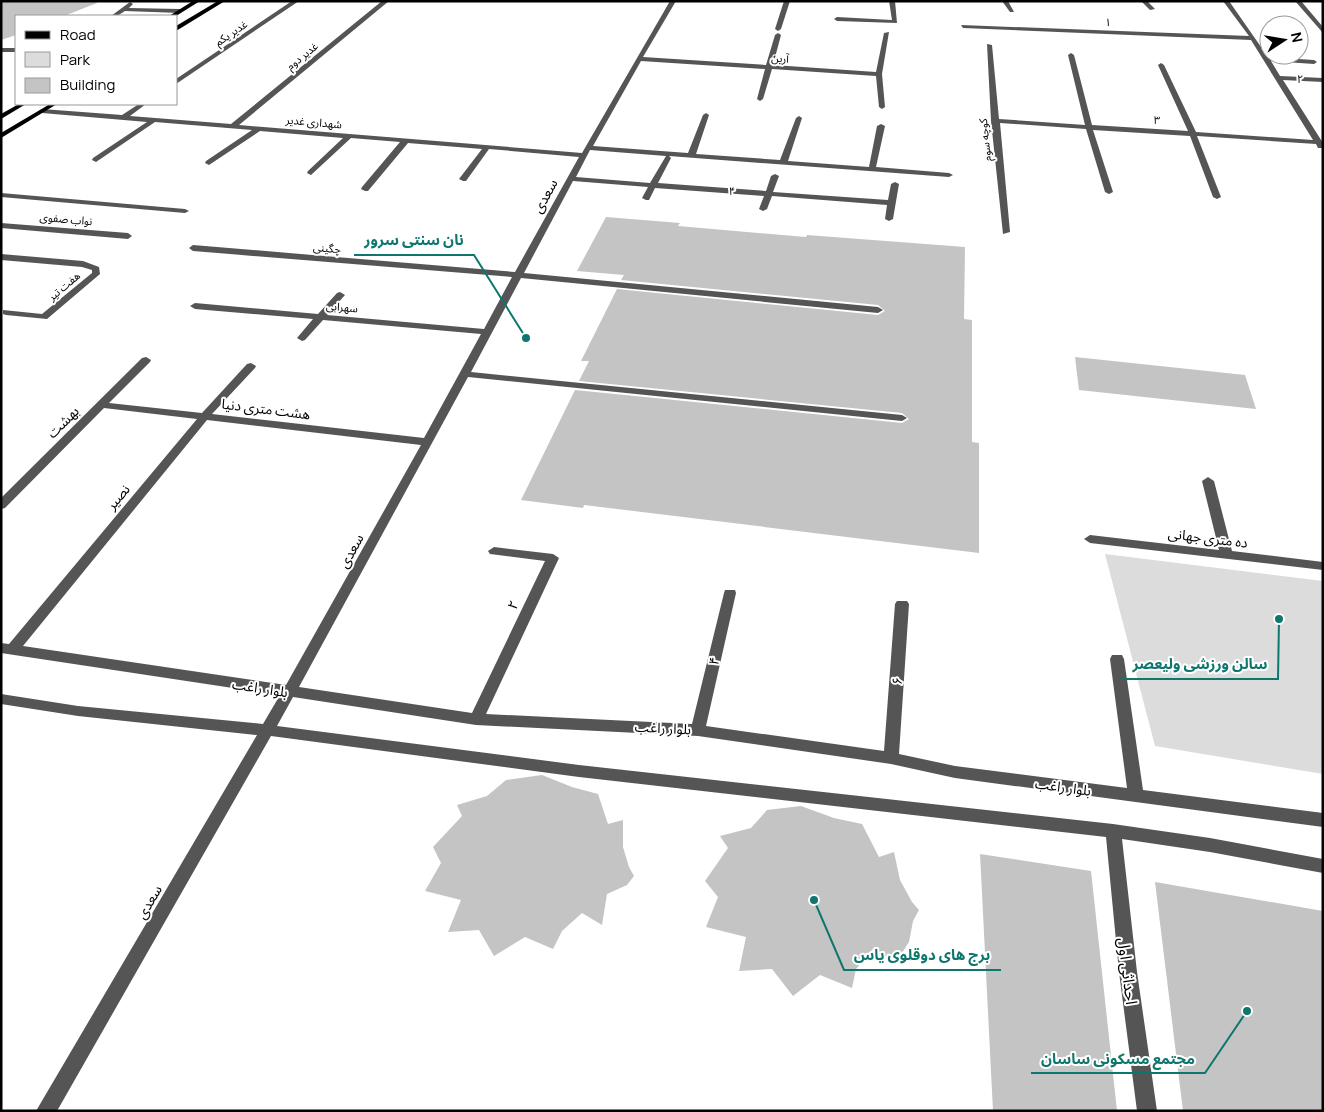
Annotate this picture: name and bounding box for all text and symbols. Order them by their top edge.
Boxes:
street label: ۱ [1105,14,1111,29]
legend [15,15,178,105]
north arrow [1259,15,1309,65]
street label: غدیر یکم [211,16,251,51]
text: Road [60,24,96,45]
text: N [1287,30,1308,44]
street label: غدیر دوم [283,38,322,74]
text: Park [60,49,90,70]
street label: آرین [771,49,790,66]
street label: ۲ [1296,71,1304,86]
text: Building [60,74,115,95]
street label: شهداری غدیر [284,111,343,132]
street label: ۳ [1153,112,1161,127]
street label: کوچه سوم [975,117,995,162]
street label: سعدی [527,175,562,216]
street label: ۴ [728,183,736,198]
street label: نواب صفوی [39,209,93,229]
callout: نان سنتی سرور [354,225,474,255]
text: نان سنتی سرور [363,229,464,250]
street label: چگینی [312,239,342,257]
street label: هفت تیر [44,268,83,304]
street label: سهرابی [325,298,359,315]
street label: هشت متری دنیا [221,394,312,423]
street label: بهشت [42,401,83,442]
street label: نصیر [101,480,134,514]
street label: ده متری جهانی [1167,523,1249,552]
street label: سعدی [333,530,368,571]
street label: ۲ [502,597,523,613]
callout: سالن ورزشی ولیعصر [1122,649,1278,679]
text: سالن ورزشی ولیعصر [1131,653,1268,674]
street label: ۴ [703,655,724,667]
street label: بلوار راغب [231,674,290,701]
street label: ۶ [887,676,906,686]
street label: بلوار راغب [634,717,692,738]
street label: بلوار راغب [1034,773,1093,800]
street label: سعدی [131,881,166,922]
street label: احداثی اول [1113,936,1143,1006]
callout: برج های دوقلوی یاس [844,940,1001,970]
text: برج های دوقلوی یاس [854,944,990,966]
callout: مجتمع مسکونی ساسان [1031,1043,1205,1073]
text: مجتمع مسکونی ساسان [1041,1048,1195,1070]

